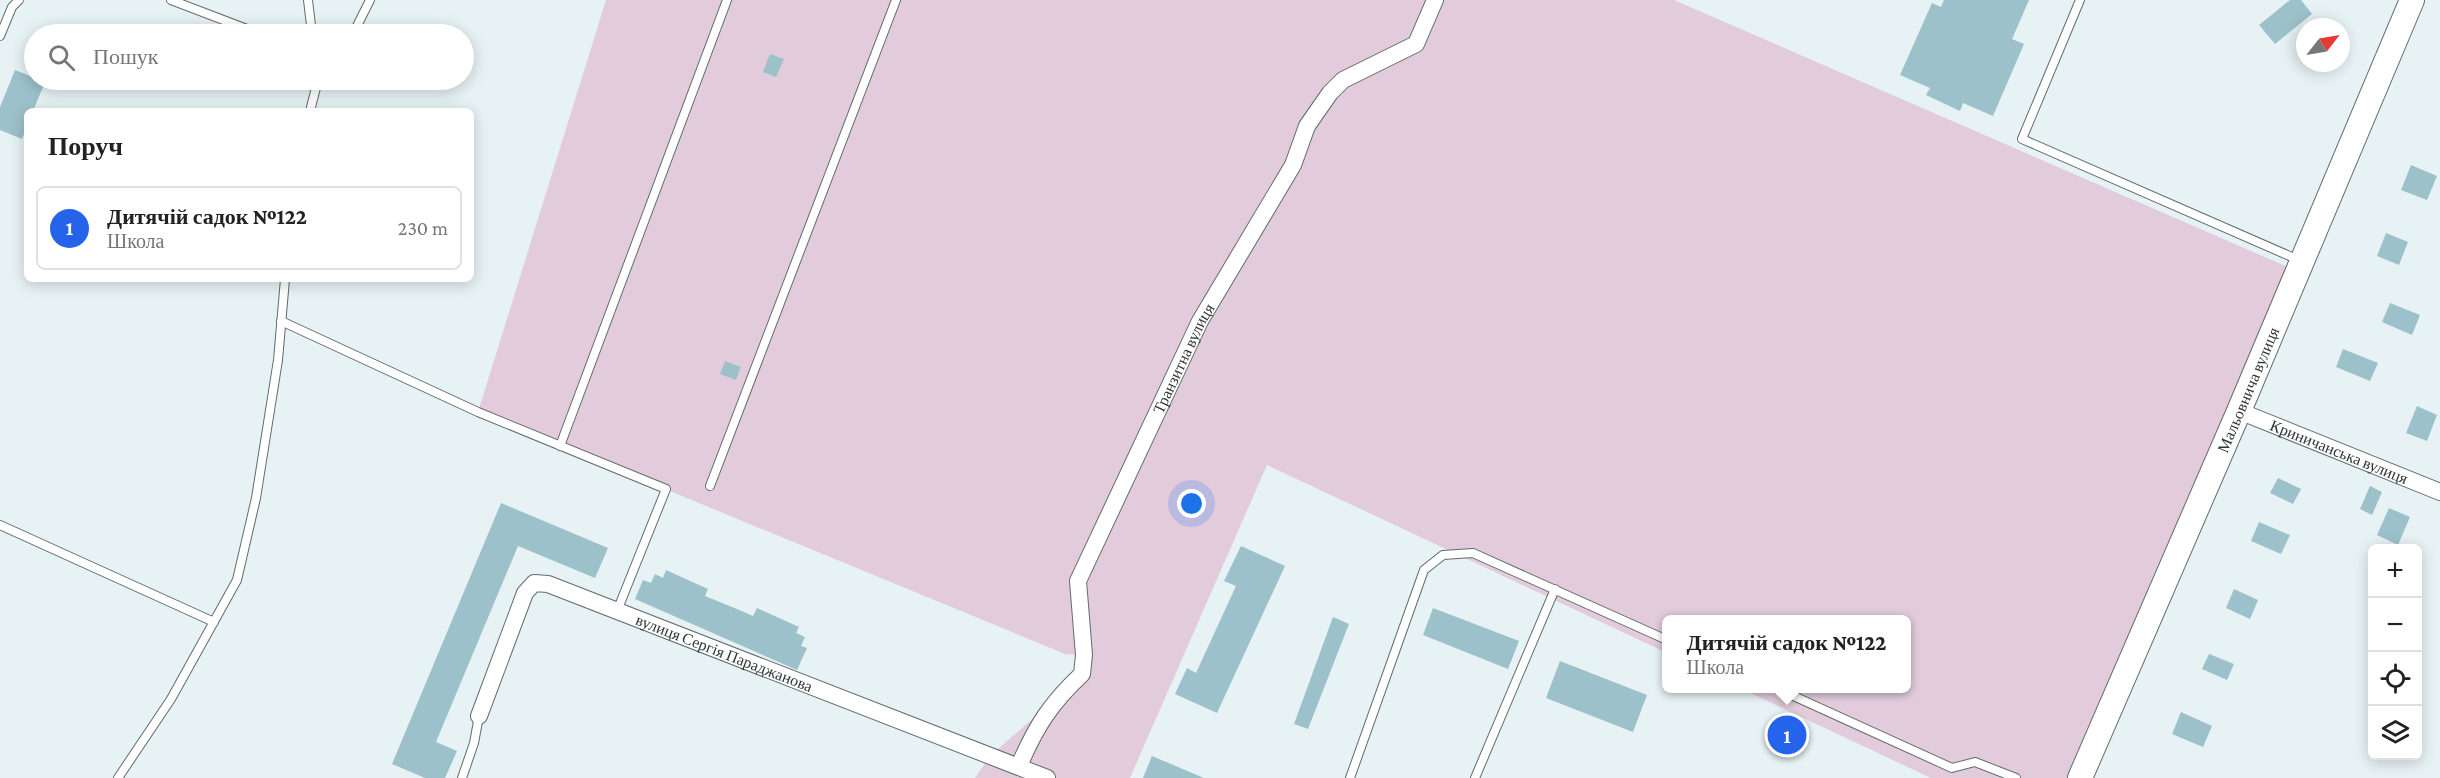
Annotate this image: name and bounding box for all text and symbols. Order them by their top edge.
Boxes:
north arrow [2296,18,2350,72]
search box [24,24,474,90]
icon: search [45,41,78,74]
text: Пошук [93,44,159,69]
text: Поруч [48,132,123,161]
text: Дитячій садок №122 [107,204,307,229]
text: 1 [66,217,73,239]
text: 230 m [398,217,448,239]
text: Школа [107,230,164,252]
street label: Транзитна вулиця [1150,300,1218,416]
street label: Мальовнича вулиця [2214,324,2283,455]
street label: Криничанська вулиця [2268,416,2411,487]
your location [1177,489,1206,518]
map controls [2368,544,2422,760]
button: + [2368,544,2422,598]
button: − [2368,598,2422,652]
street label: вулиця Сергія Параджанова [633,611,815,695]
popup [1662,615,1911,693]
text: Дитячій садок №122 [1687,630,1886,655]
button: locate [2368,652,2422,706]
text: Школа [1687,656,1744,678]
button: layers [2368,706,2422,760]
pin: 1 [1768,712,1806,758]

